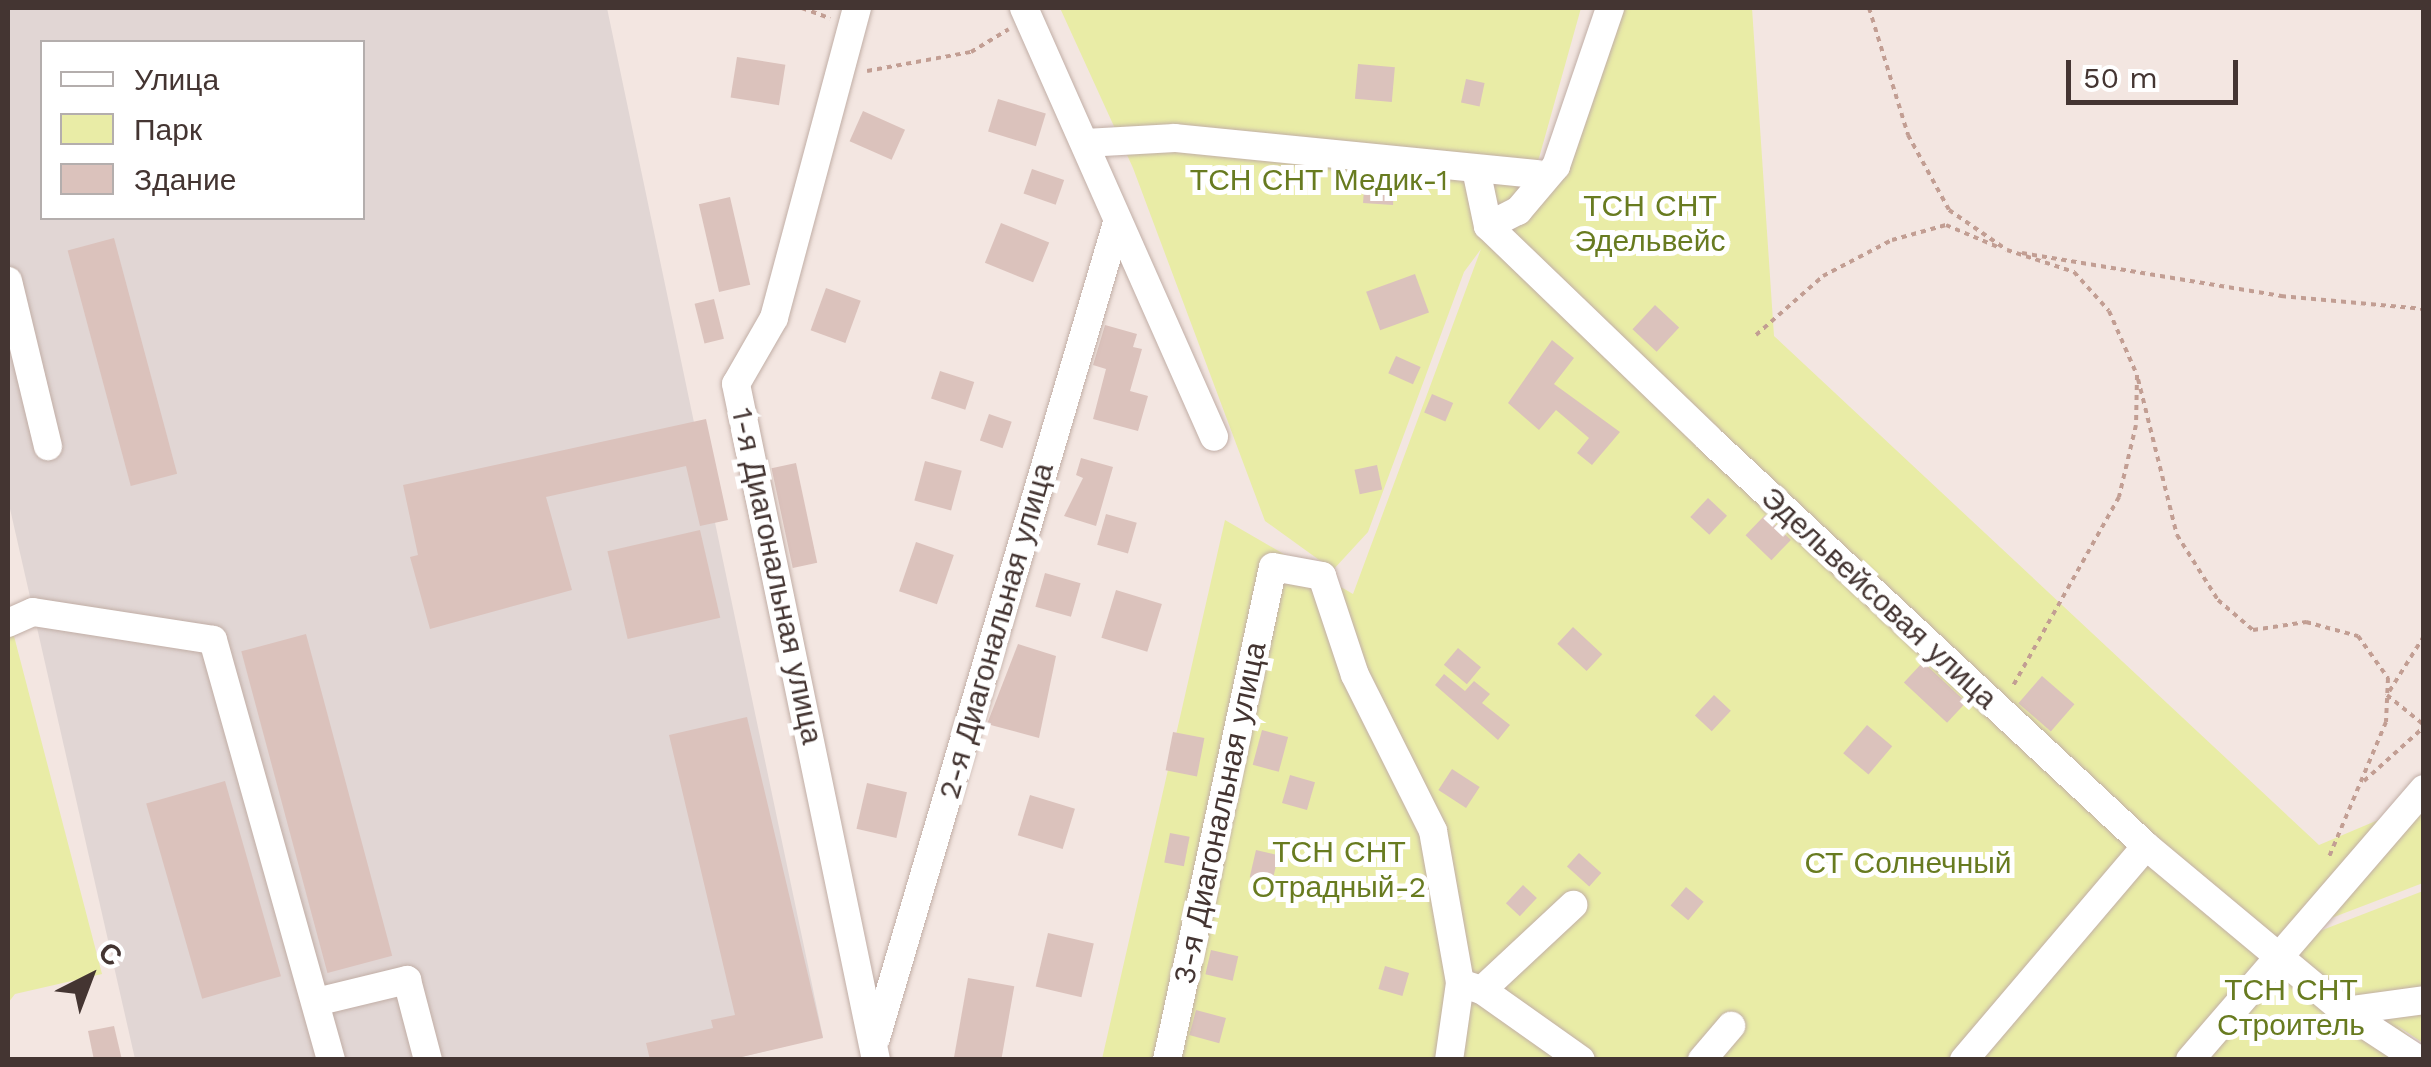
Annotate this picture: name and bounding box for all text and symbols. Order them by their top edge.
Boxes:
legend [40,40,365,220]
scale bar [2071,40,2244,102]
text: 50 m [2083,60,2158,95]
text: Улица [134,62,219,97]
text: Парк [134,112,202,147]
text: Здание [134,162,236,197]
park label: ТСН СНТ Медик-1 [1190,162,1448,198]
park label: ТСН СНТ Эдельвейс [1575,188,1725,258]
street label: 1-я Диагональная улица [724,405,830,747]
street label: 2-я Диагональная улица [931,459,1061,803]
street label: Эдельвейсовая улица [1754,479,2004,717]
street label: 3-я Диагональная улица [1166,639,1274,987]
park label: ТСН СНТ Отрадный-2 [1252,834,1426,904]
park label: СТ Солнечный [1804,845,2012,881]
north arrow [40,927,140,1027]
text: С [92,935,129,973]
park label: ТСН СНТ Строитель [2217,972,2365,1042]

